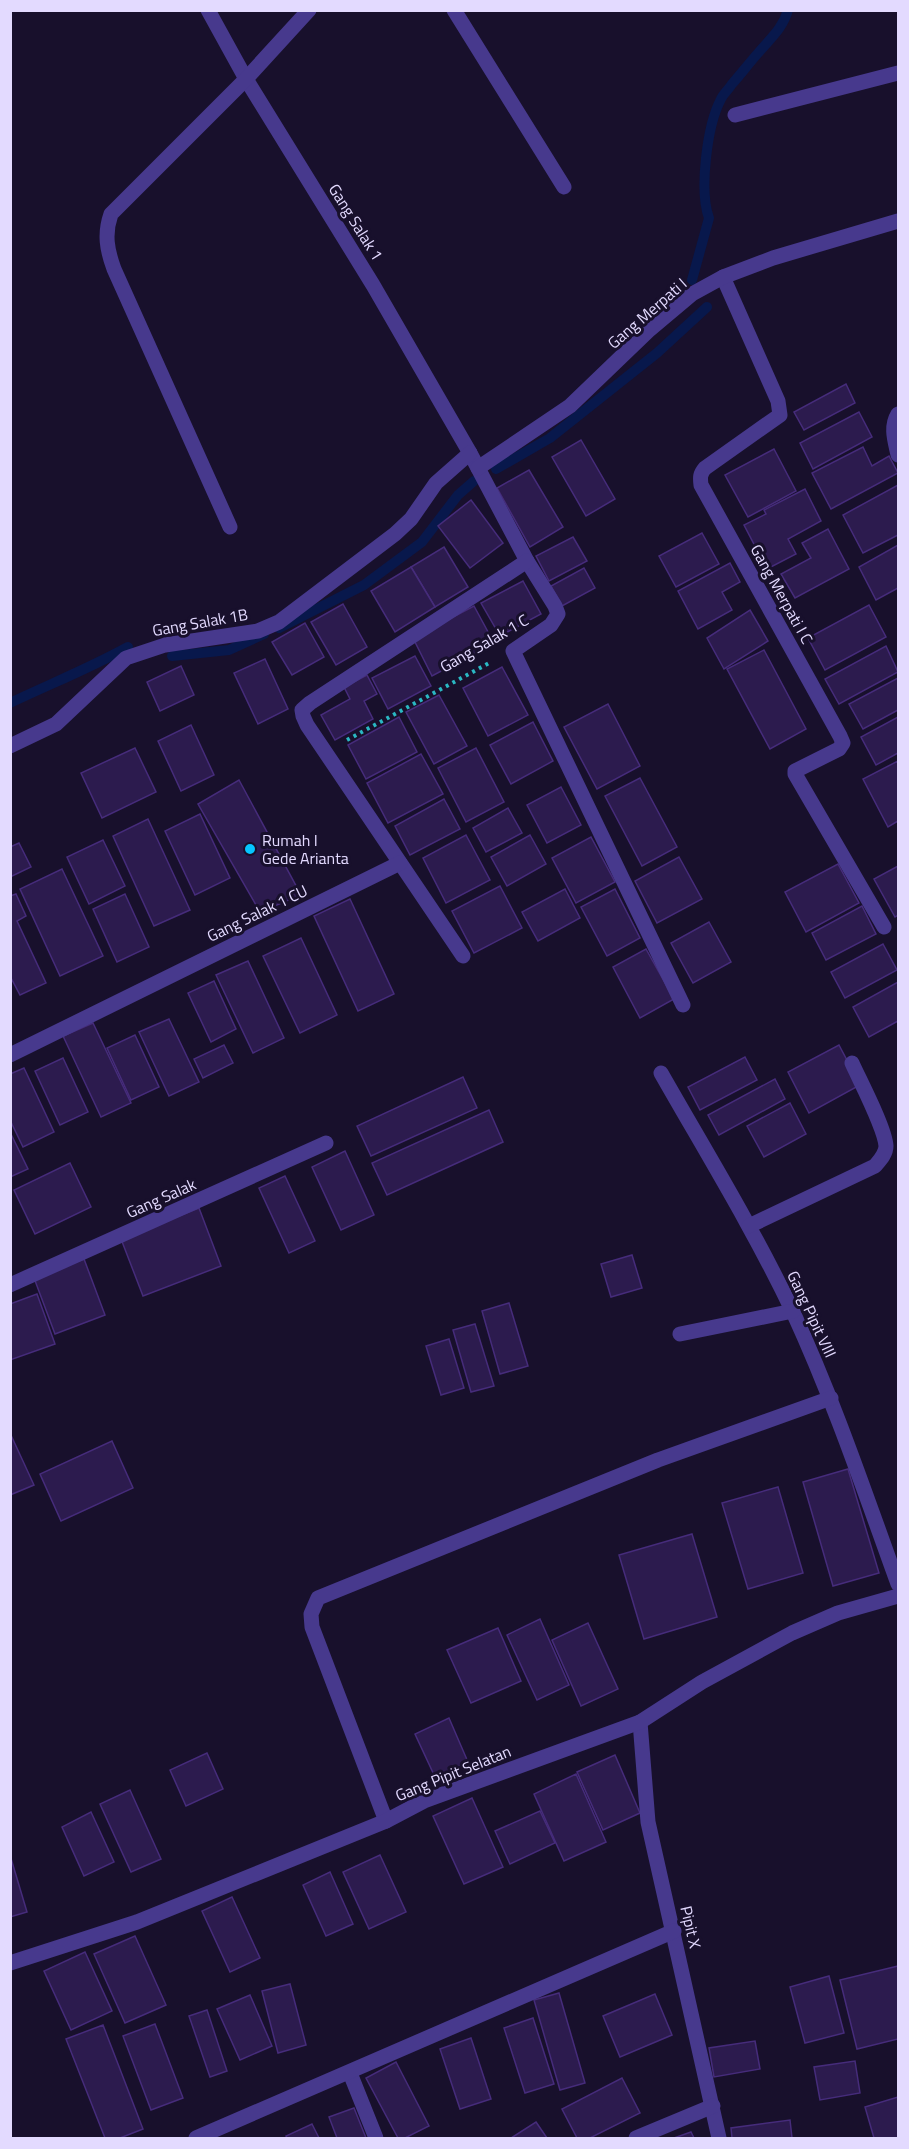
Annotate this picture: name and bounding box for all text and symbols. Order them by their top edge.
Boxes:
street label: Gang Salak 1 [323,179,389,265]
street label: Gang Merpati I [602,272,692,354]
street label: Gang Merpati I C [745,540,819,648]
street label: Gang Salak 1B [150,602,250,642]
street label: Gang Salak 1 C [435,608,533,678]
place label: Rumah I Gede Arianta [262,828,349,870]
marker: Rumah I Gede Arianta [243,842,257,856]
street label: Gang Salak 1 CU [203,878,311,948]
street label: Gang Salak [122,1172,200,1224]
street label: Gang Pipit VIII [781,1267,843,1361]
street label: Gang Pipit Selatan [391,1739,515,1807]
street label: Pipit X [674,1903,708,1951]

